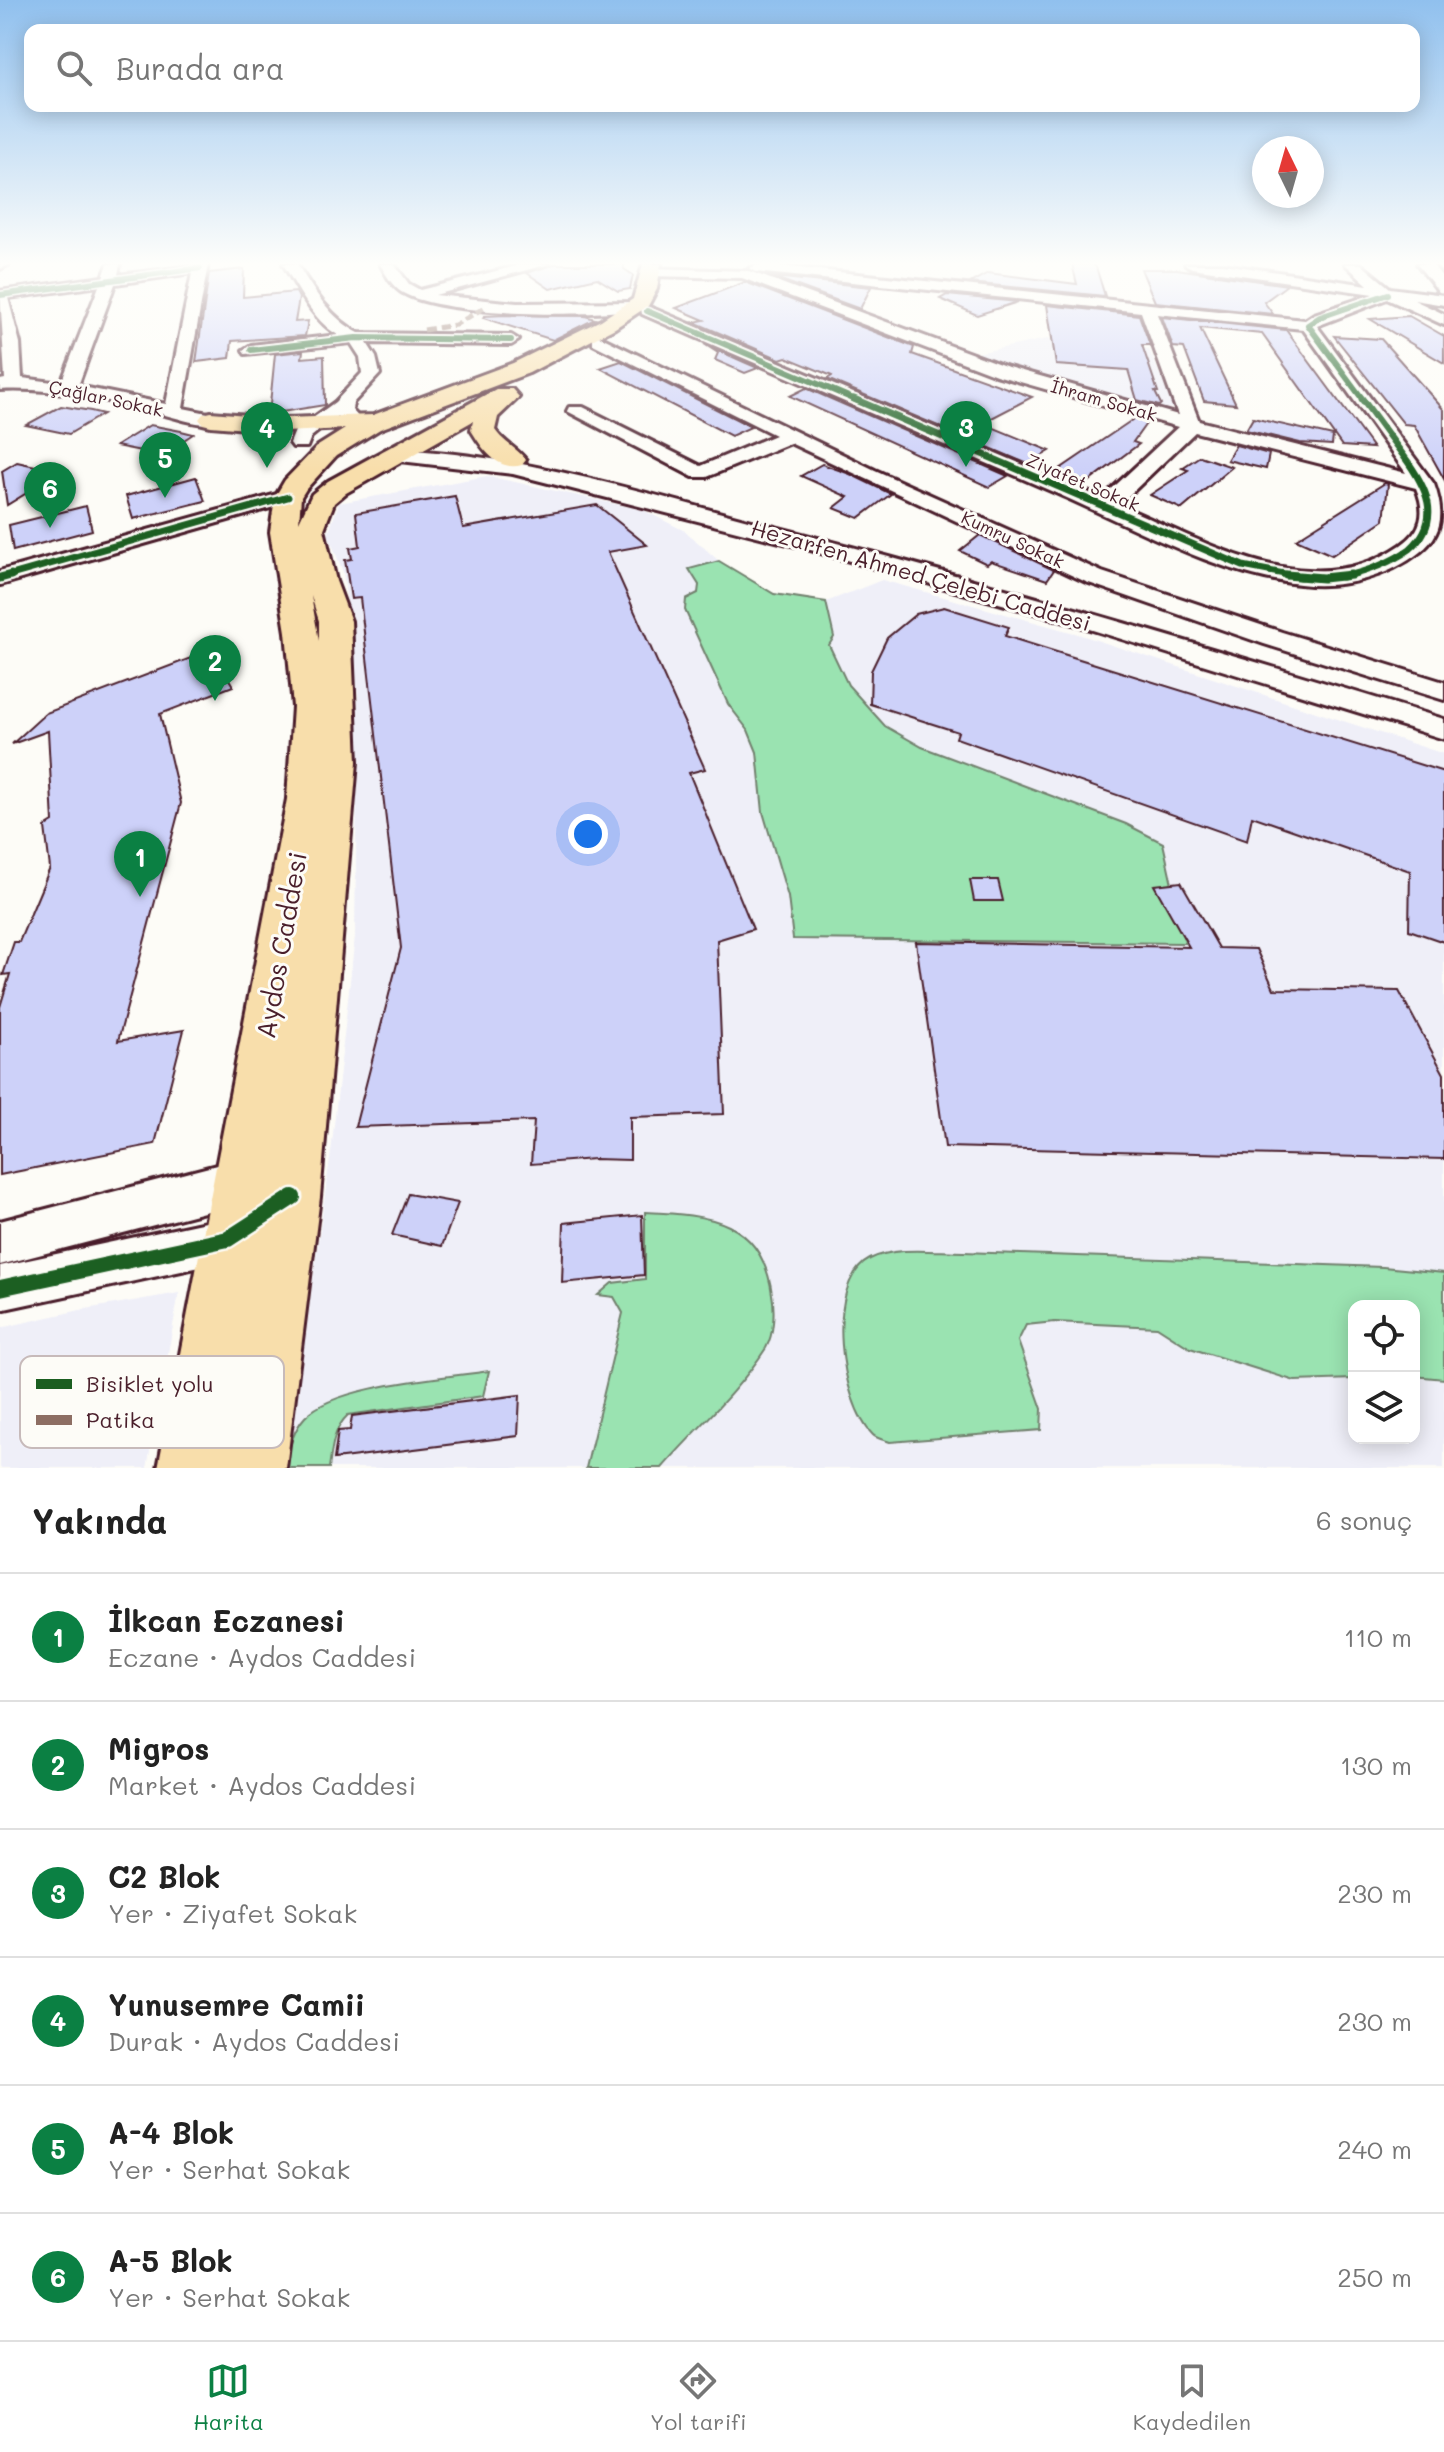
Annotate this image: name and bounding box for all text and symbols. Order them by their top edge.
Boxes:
search box [24,24,1420,112]
icon: search [52,46,96,90]
text: Burada ara [116,48,285,88]
north arrow [1252,136,1324,208]
street label: İhram Sokak [1048,373,1160,427]
street label: Çağlar Sokak [47,374,165,422]
pin: 3 [940,401,992,467]
pin: 4 [241,402,293,468]
pin: 5 [139,432,191,498]
street label: Ziyafet Sokak [1023,447,1143,517]
pin: 6 [24,462,76,528]
street label: Kumru Sokak [958,505,1068,573]
street label: Hezarfen Ahmed Çelebi Caddesi [748,513,1094,637]
pin: 2 [189,635,241,701]
your location [568,814,608,854]
pin: 1 [114,831,166,897]
street label: Aydos Caddesi [248,849,314,1041]
map controls [1348,1300,1420,1444]
button: locate [1348,1300,1420,1372]
legend [20,1356,284,1448]
text: Bisiklet yolu [86,1369,213,1398]
button: layers [1348,1372,1420,1444]
text: Patika [86,1405,155,1434]
text: Yakında [32,1498,167,1543]
text: 6 sonuç [1316,1503,1412,1537]
text: İlkcan Eczanesi [108,1600,345,1640]
text: 1 [52,1620,64,1654]
text: 110 m [1344,1620,1412,1654]
text: Eczane · Aydos Caddesi [108,1640,416,1674]
text: Migros [108,1728,209,1768]
text: 2 [51,1748,65,1782]
text: 130 m [1340,1748,1412,1782]
text: Market · Aydos Caddesi [108,1768,416,1802]
text: C2 Blok [108,1856,221,1896]
text: 3 [50,1876,66,1910]
text: 230 m [1337,1876,1412,1910]
text: Yer · Ziyafet Sokak [108,1896,357,1930]
text: Yunusemre Camii [108,1984,365,2024]
text: 4 [50,2004,66,2038]
text: 230 m [1337,2004,1412,2038]
text: Durak · Aydos Caddesi [108,2024,400,2058]
text: A-4 Blok [108,2112,234,2152]
text: 5 [50,2132,66,2166]
text: 240 m [1337,2132,1412,2166]
text: Yer · Serhat Sokak [108,2152,350,2186]
text: A-5 Blok [108,2240,233,2280]
text: 6 [50,2260,66,2294]
text: 250 m [1337,2260,1412,2294]
text: Yer · Serhat Sokak [108,2280,350,2314]
tab: Harita [193,2359,264,2436]
tab: Yol tarifi [650,2359,746,2436]
tab: Kaydedilen [1133,2359,1251,2436]

